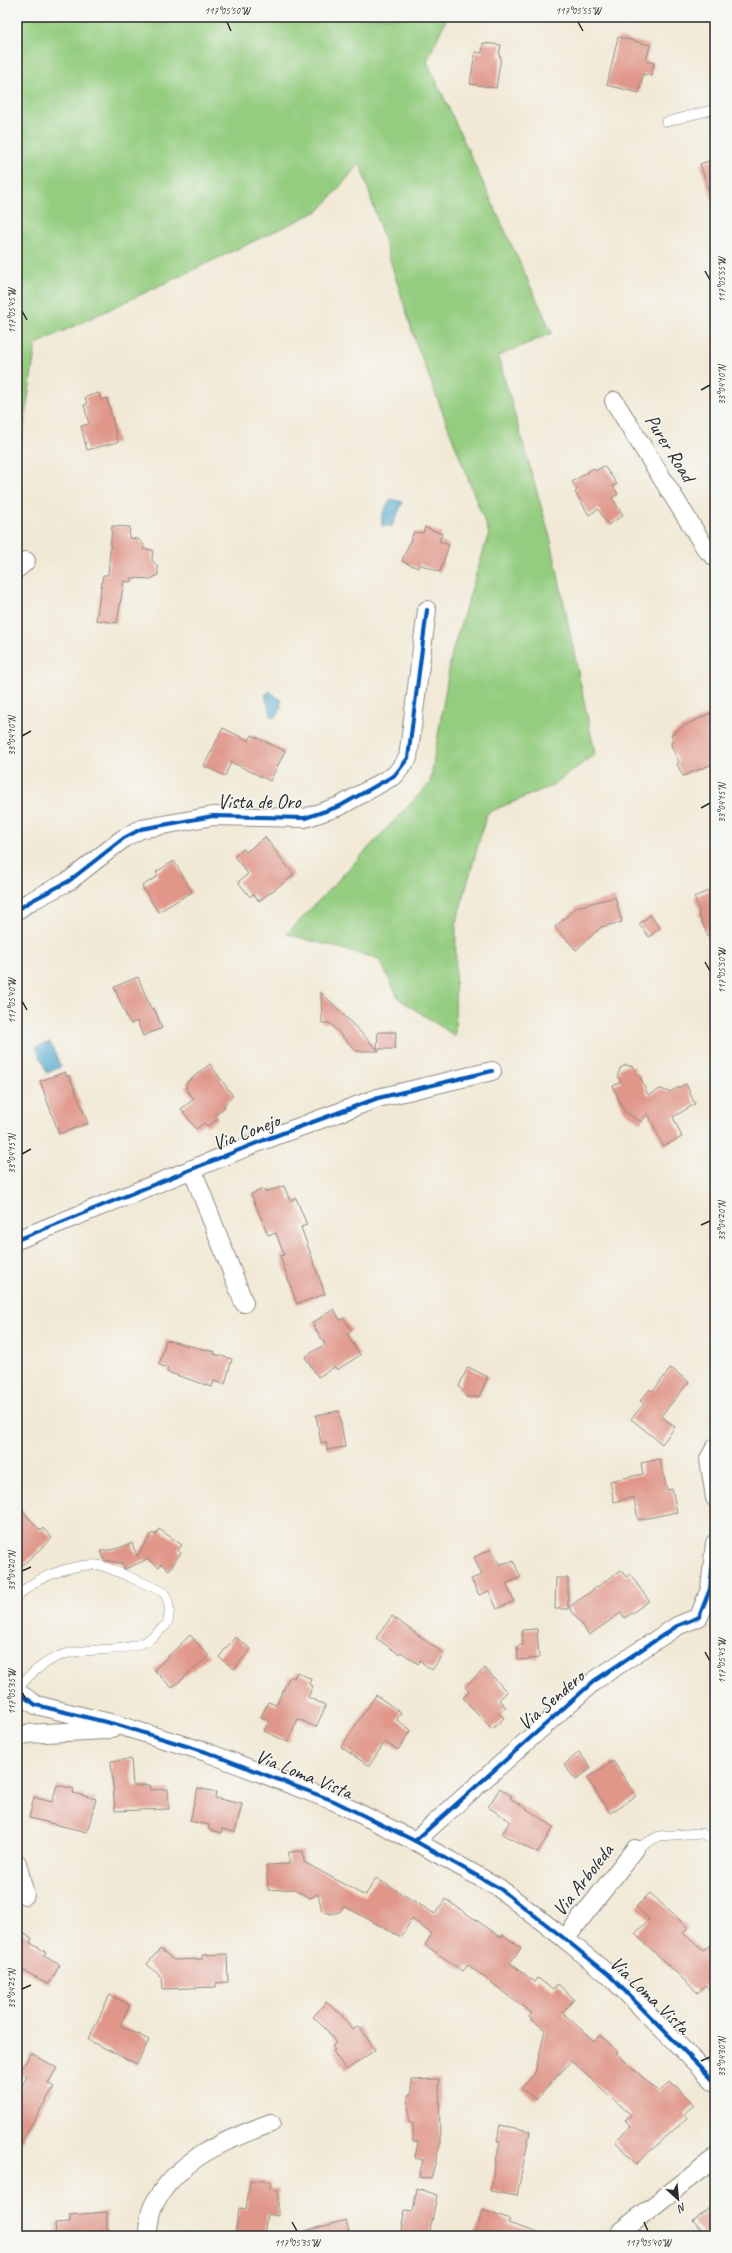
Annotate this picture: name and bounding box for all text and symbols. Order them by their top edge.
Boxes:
text: 117°05'50"W [204,4,251,17]
text: 117°05'55"W [555,4,602,17]
text: 117°05'55"W [715,256,728,303]
text: 117°05'45"W [5,287,18,334]
text: 33°04'10"N [715,363,728,405]
street label: Purer Road [639,409,702,489]
text: 33°04'10"N [5,714,18,756]
text: 33°04'15"N [715,781,728,823]
street label: Vista de Oro [217,789,302,814]
text: 117°05'50"W [715,947,728,994]
text: 117°05'40"W [5,977,18,1024]
street label: Via Conejo [209,1107,285,1156]
text: 33°04'15"N [5,1132,18,1174]
text: 33°04'20"N [715,1199,728,1241]
text: 33°04'20"N [5,1549,18,1591]
text: 117°05'45"W [715,1637,728,1684]
street label: Via Sendero [513,1663,591,1736]
text: 117°05'35"W [5,1668,18,1715]
street label: Via Loma Vista [252,1743,358,1805]
street label: Via Arboleda [547,1837,620,1921]
street label: Via Loma Vista [605,1951,697,2041]
text: 33°04'25"N [5,1967,18,2009]
text: 33°04'30"N [715,2035,728,2077]
north arrow [658,2179,698,2219]
text: N [674,2200,689,2217]
text: 117°05'35"W [274,2236,321,2249]
text: 117°05'40"W [625,2236,672,2249]

